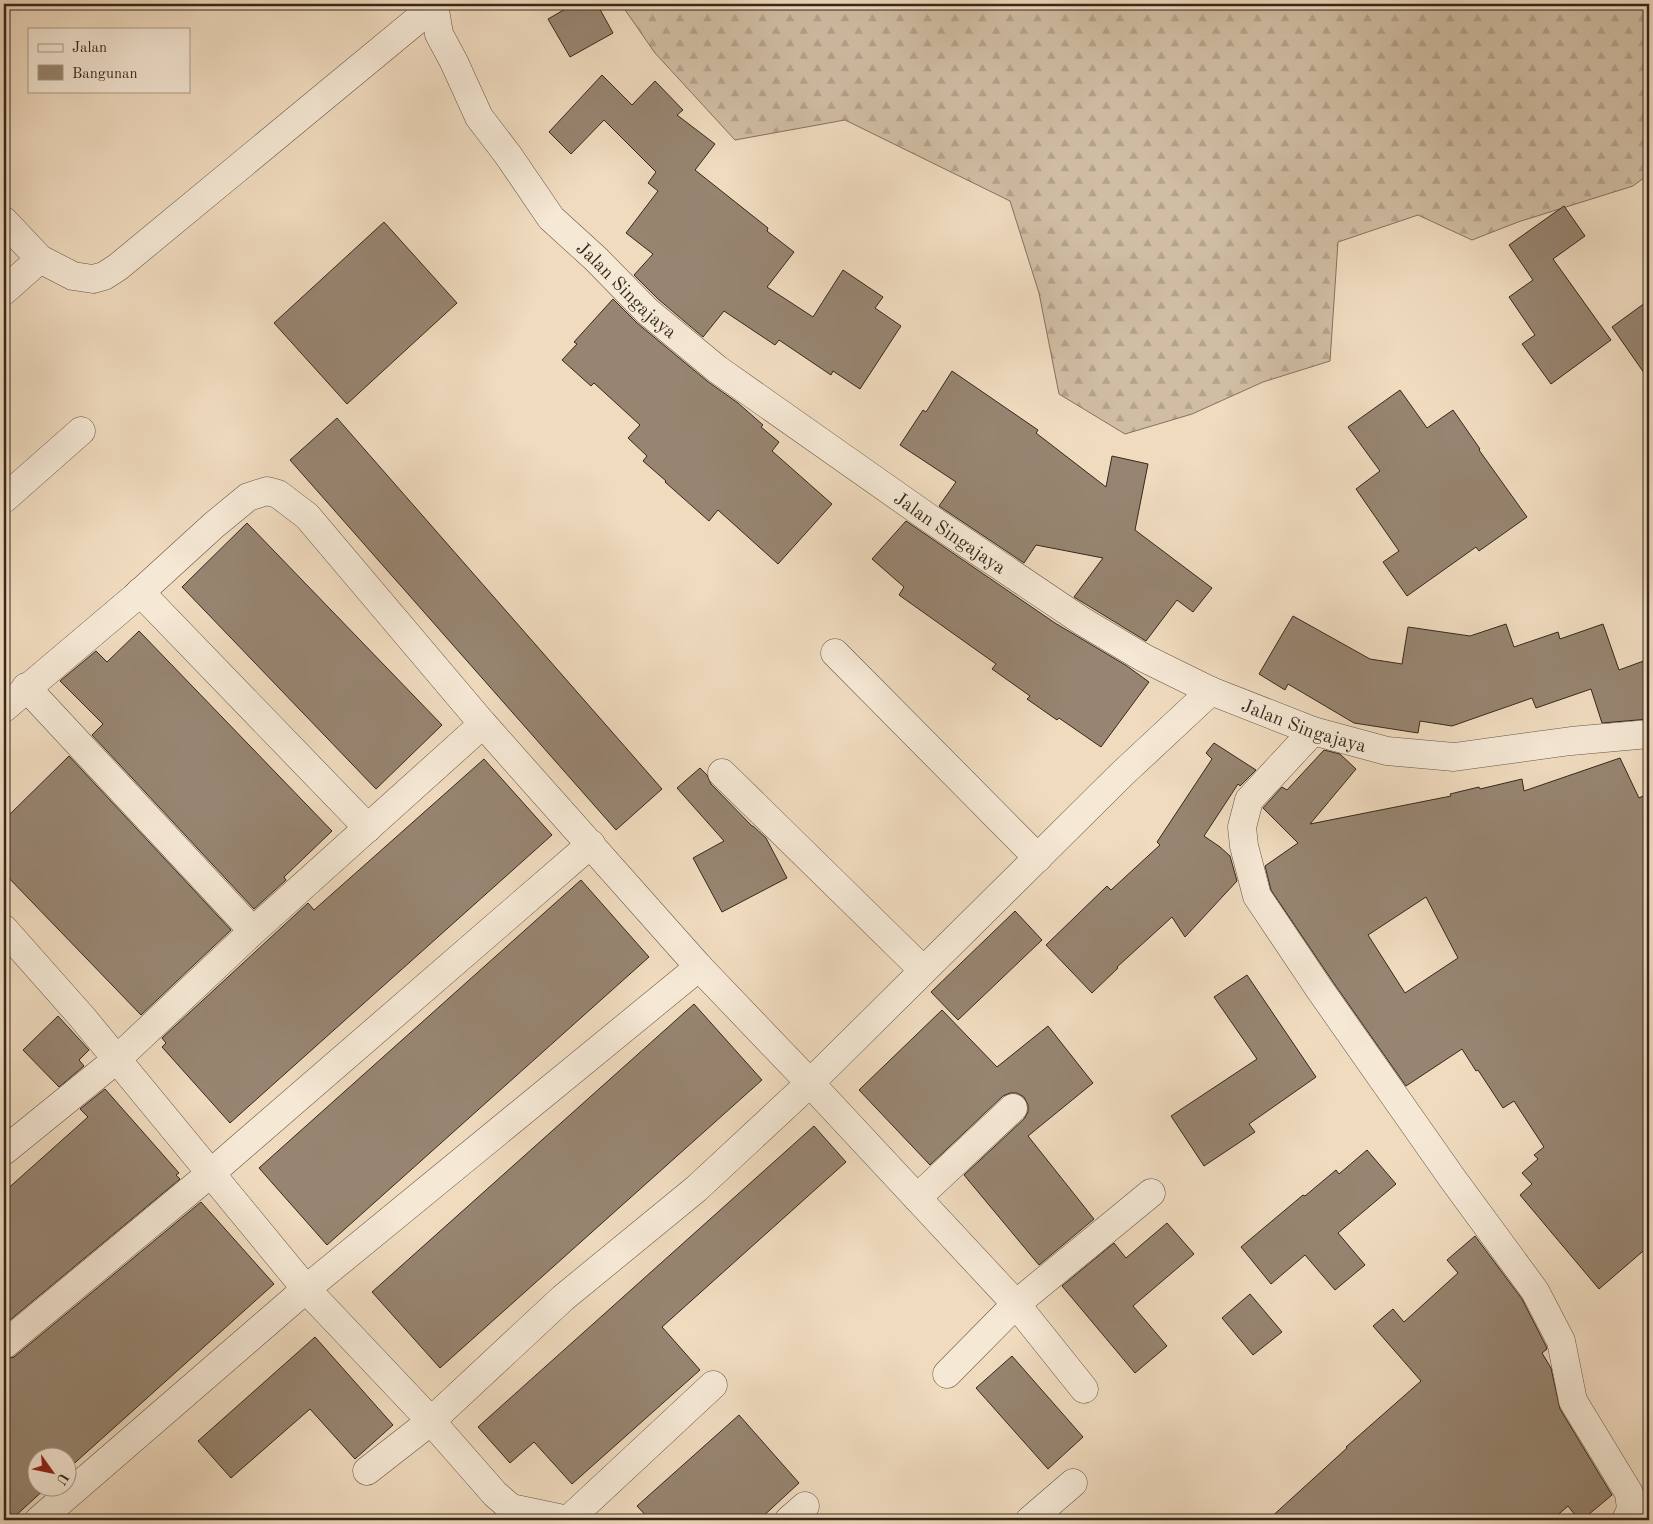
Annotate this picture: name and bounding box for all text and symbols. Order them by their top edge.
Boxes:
legend [28,28,190,92]
text: Jalan [72,41,107,56]
text: Bangunan [72,67,138,82]
street label: Jalan Singajaya [572,239,680,344]
street label: Jalan Singajaya [890,489,1009,579]
street label: Jalan Singajaya [1238,697,1369,757]
north arrow [28,1446,78,1496]
text: U [53,1470,71,1487]

